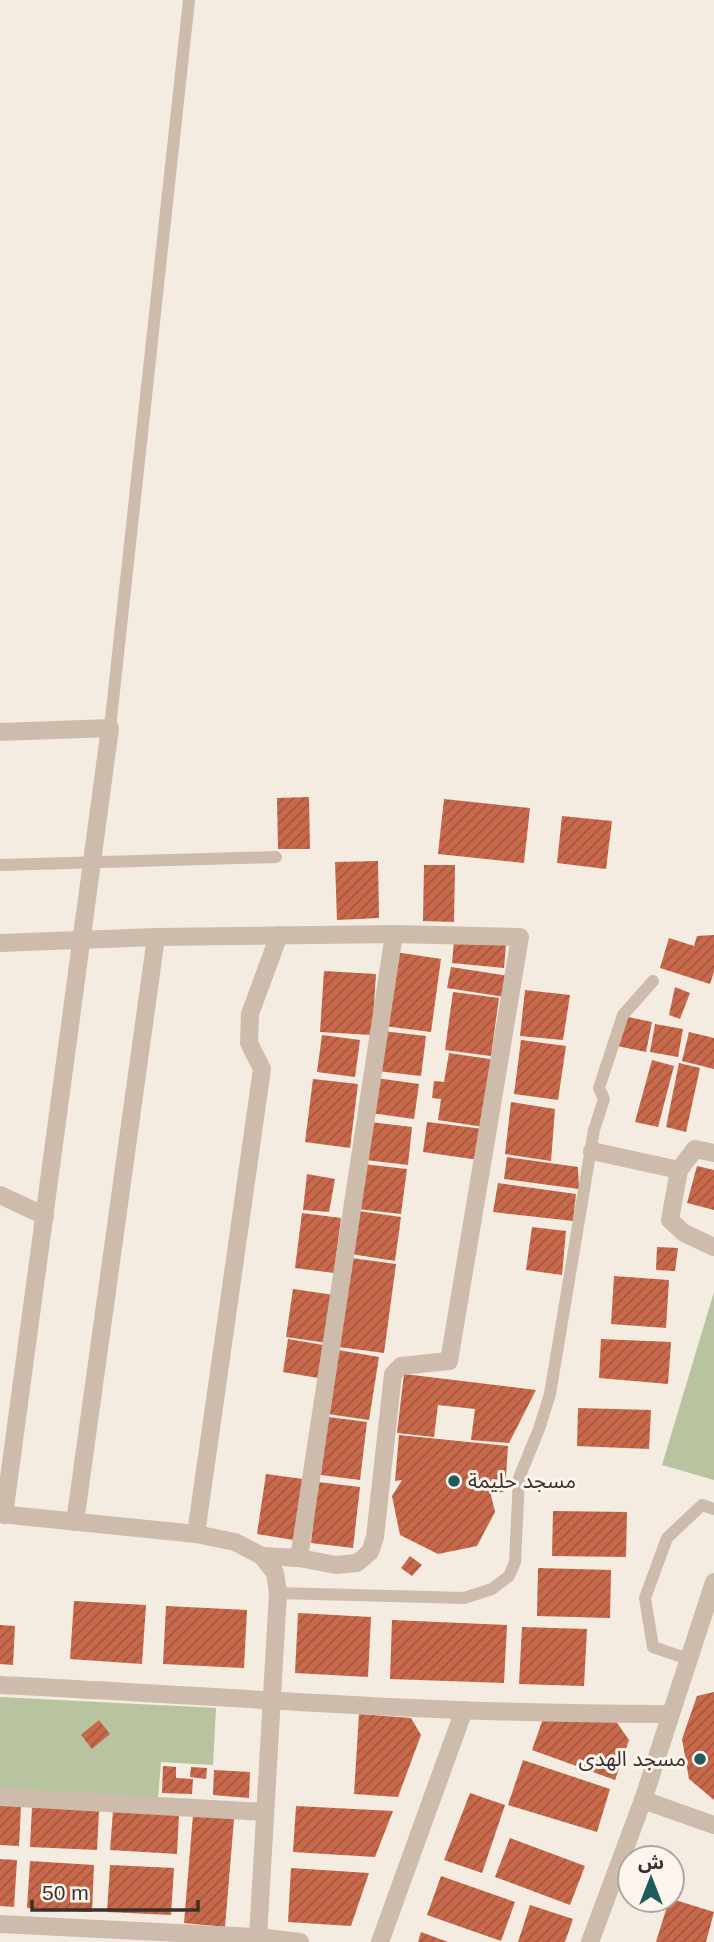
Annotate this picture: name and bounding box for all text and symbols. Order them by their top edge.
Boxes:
place label: مسجد حليمة [468,1469,576,1492]
marker: مسجد حليمة [446,1473,462,1489]
place label: مسجد الهدى [579,1747,686,1771]
marker: مسجد الهدى [692,1751,708,1767]
north arrow [616,1844,686,1914]
text: ش [638,1852,664,1873]
scale bar [32,1868,198,1912]
text: 50 m [42,1881,89,1904]

